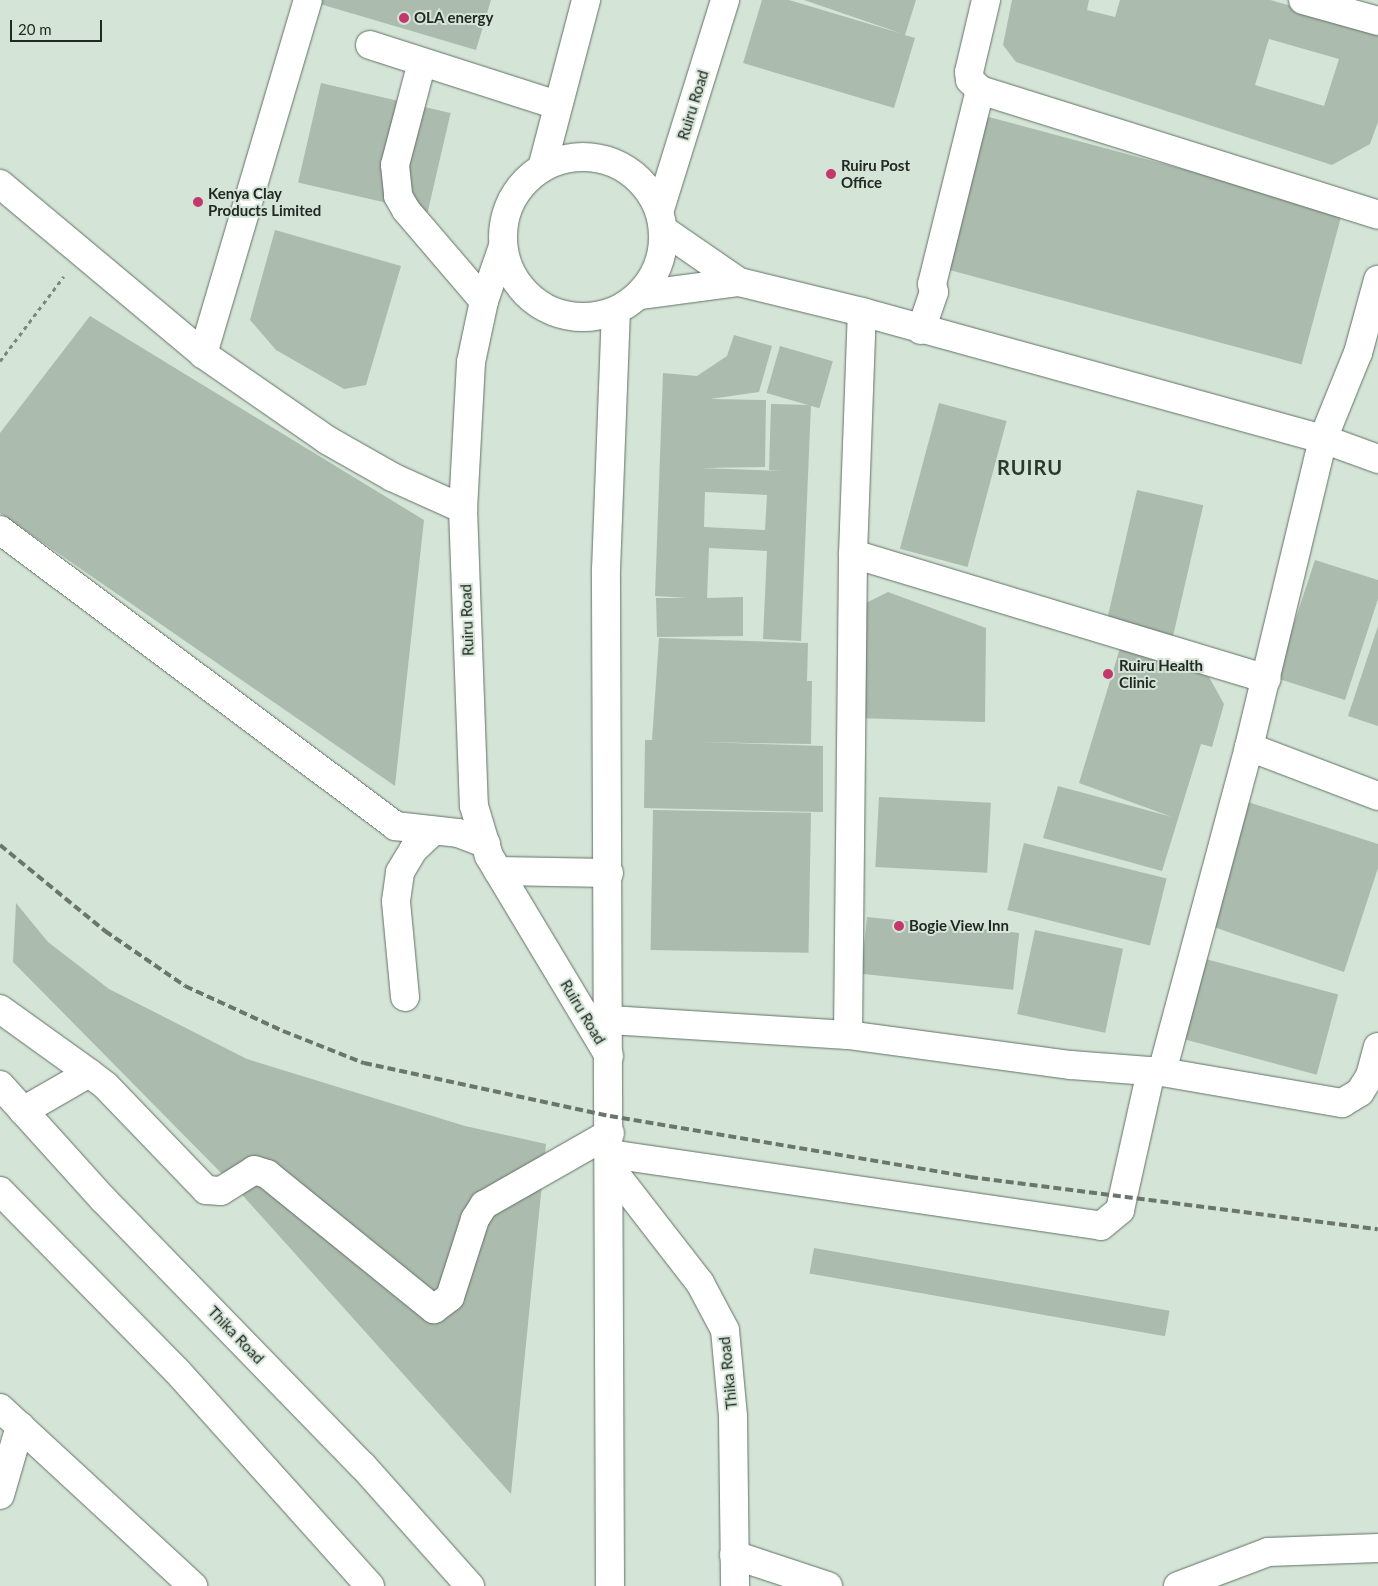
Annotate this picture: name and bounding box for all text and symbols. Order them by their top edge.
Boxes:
place label: OLA energy [414,9,494,27]
scale bar [12,10,105,42]
marker: OLA energy [398,12,410,24]
text: 20 m [18,20,52,38]
street label: Ruiru Road [674,68,712,142]
place label: Ruiru Post Office [841,156,910,191]
marker: Ruiru Post Office [825,168,837,180]
place label: Kenya Clay Products Limited [208,184,321,219]
marker: Kenya Clay Products Limited [192,196,204,208]
district label: RUIRU [996,455,1064,479]
street label: Ruiru Road [457,584,477,656]
place label: Ruiru Health Clinic [1119,656,1203,691]
marker: Ruiru Health Clinic [1101,667,1115,681]
place label: Bogie View Inn [909,917,1010,935]
marker: Bogie View Inn [893,920,905,932]
street label: Ruiru Road [557,977,609,1047]
street label: Thika Road [204,1303,268,1367]
street label: Thika Road [715,1336,741,1410]

